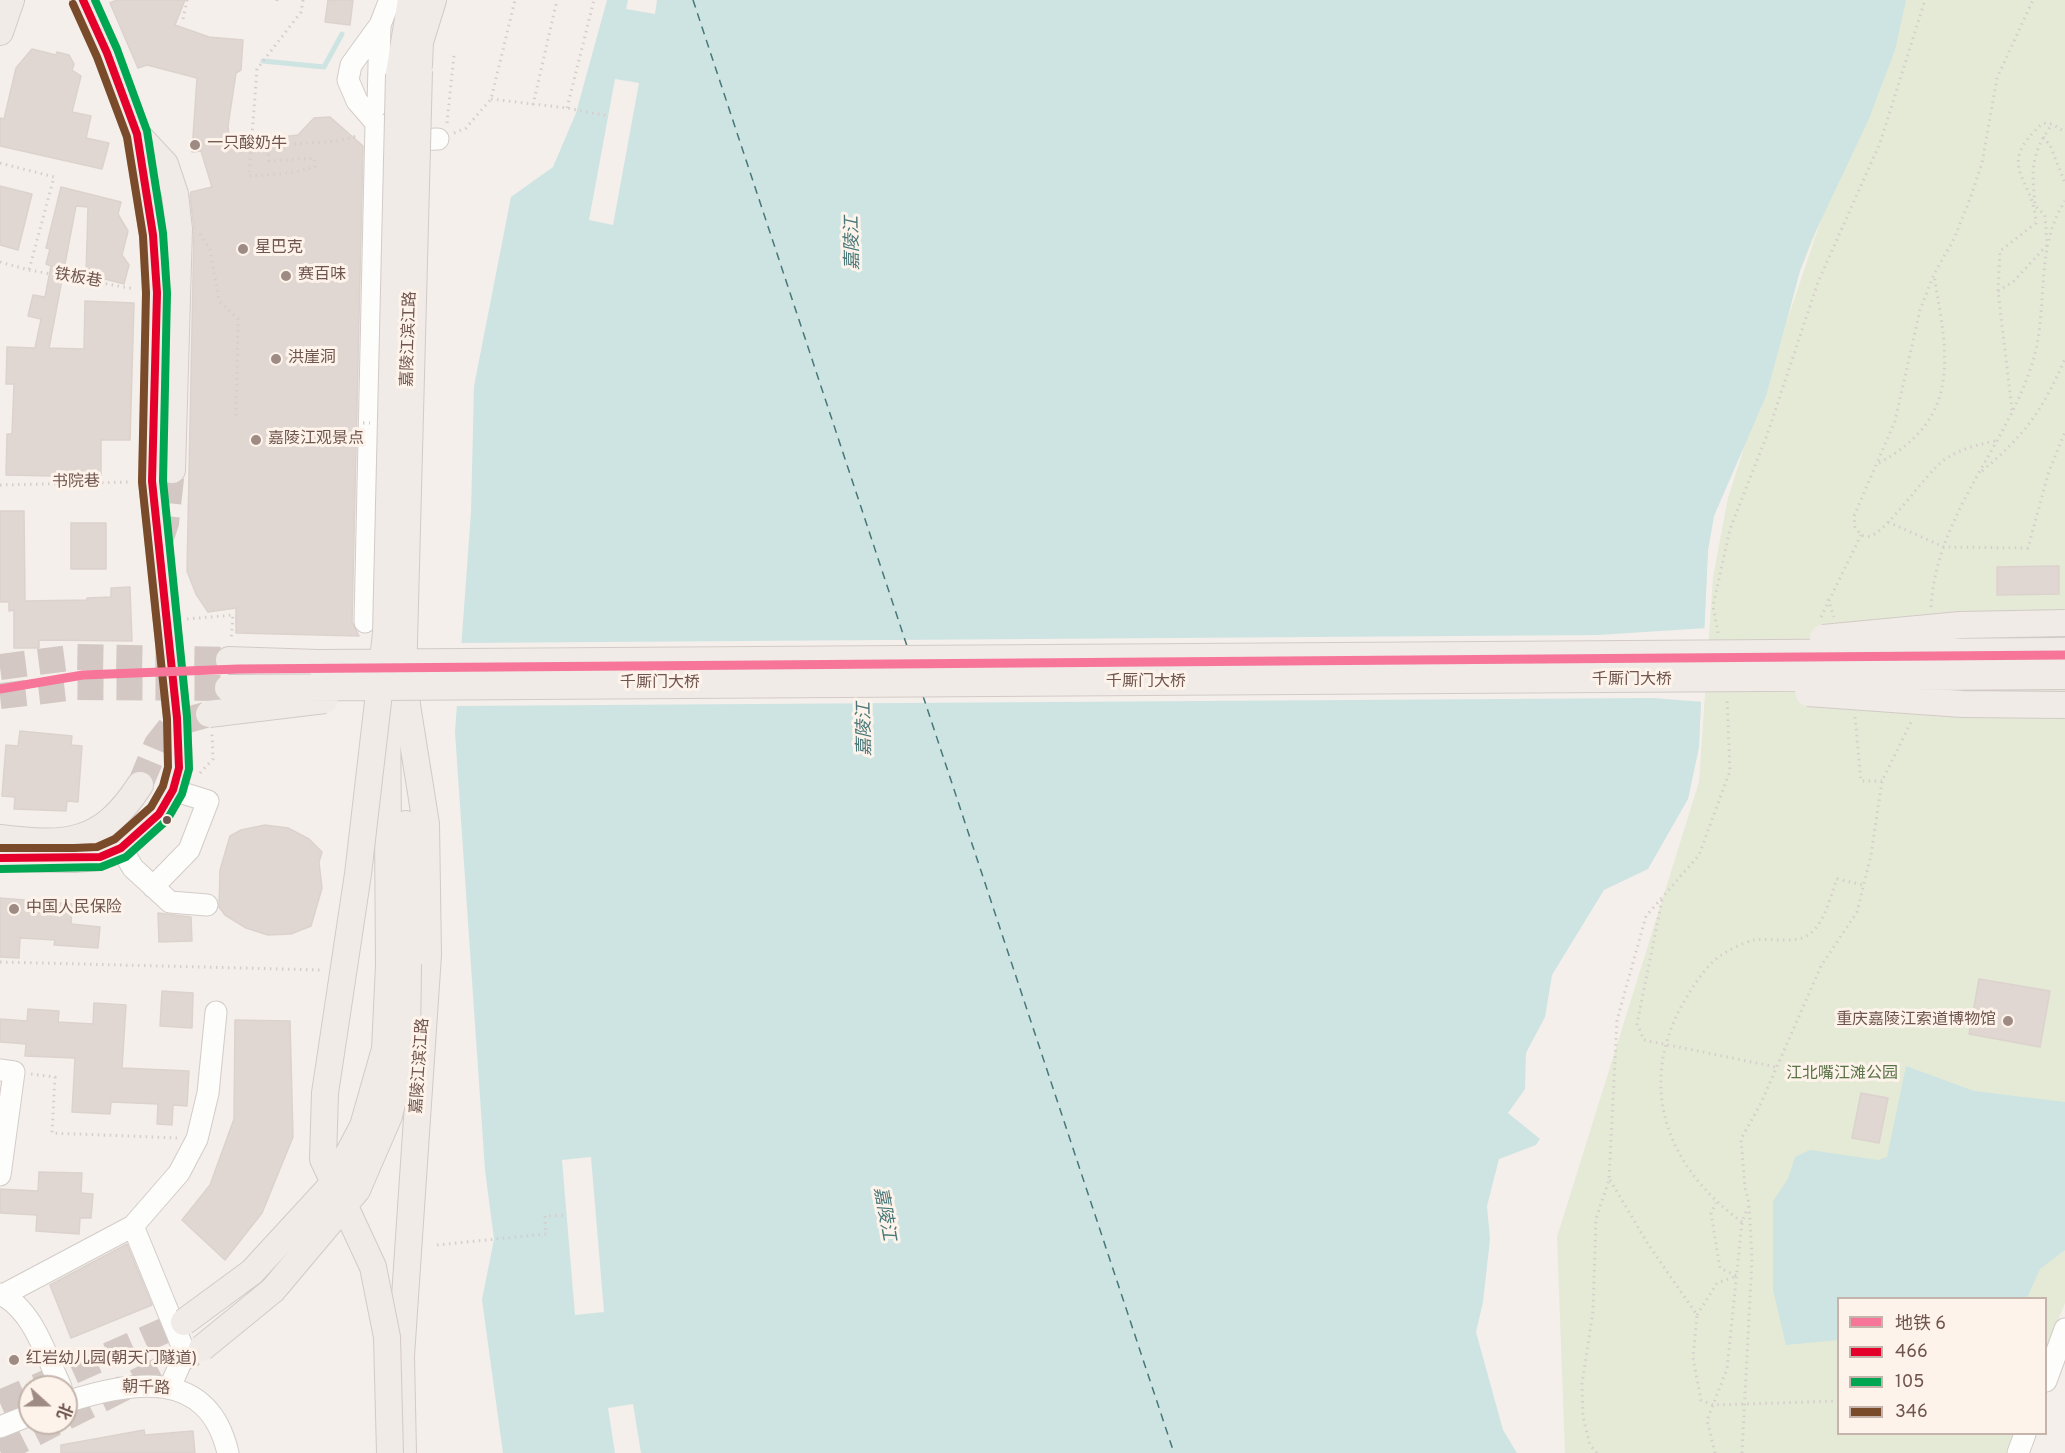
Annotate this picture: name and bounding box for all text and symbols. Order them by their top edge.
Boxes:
place label: 一只酸奶牛 [207,135,287,155]
marker: 一只酸奶牛 [188,138,202,152]
water label: 嘉陵江 [843,216,865,270]
place label: 星巴克 [255,239,303,259]
marker: 星巴克 [236,242,250,256]
street label: 铁板巷 [53,265,103,293]
place label: 赛百味 [298,266,346,286]
marker: 赛百味 [279,269,293,283]
street label: 嘉陵江滨江路 [399,291,421,387]
place label: 洪崖洞 [288,349,336,369]
marker: 洪崖洞 [269,352,283,366]
place label: 嘉陵江观景点 [268,430,364,450]
marker: 嘉陵江观景点 [249,433,263,447]
street label: 书院巷 [52,473,100,493]
street label: 千厮门大桥 [1592,671,1672,691]
street label: 千厮门大桥 [1106,673,1186,693]
street label: 千厮门大桥 [620,674,700,694]
water label: 嘉陵江 [855,702,877,756]
unlabelled marker [161,814,173,826]
place label: 中国人民保险 [26,899,122,919]
marker: 中国人民保险 [7,902,21,916]
place label: 重庆嘉陵江索道博物馆 [1836,1011,1996,1031]
marker: 重庆嘉陵江索道博物馆 [2001,1014,2015,1028]
street label: 嘉陵江滨江路 [408,1017,434,1115]
park label: 江北嘴江滩公园 [1786,1065,1898,1085]
water label: 嘉陵江 [868,1186,898,1242]
legend [1837,1297,2047,1435]
text: 地铁 6 [1895,1313,1946,1336]
text: 466 [1895,1341,1928,1364]
place label: 红岩幼儿园(朝天门隧道) [26,1350,197,1370]
marker: 红岩幼儿园(朝天门隧道) [7,1353,21,1367]
text: 105 [1895,1371,1924,1394]
north arrow [18,1375,78,1435]
street label: 朝千路 [122,1379,170,1399]
text: 北 [51,1400,75,1422]
text: 346 [1895,1401,1928,1424]

